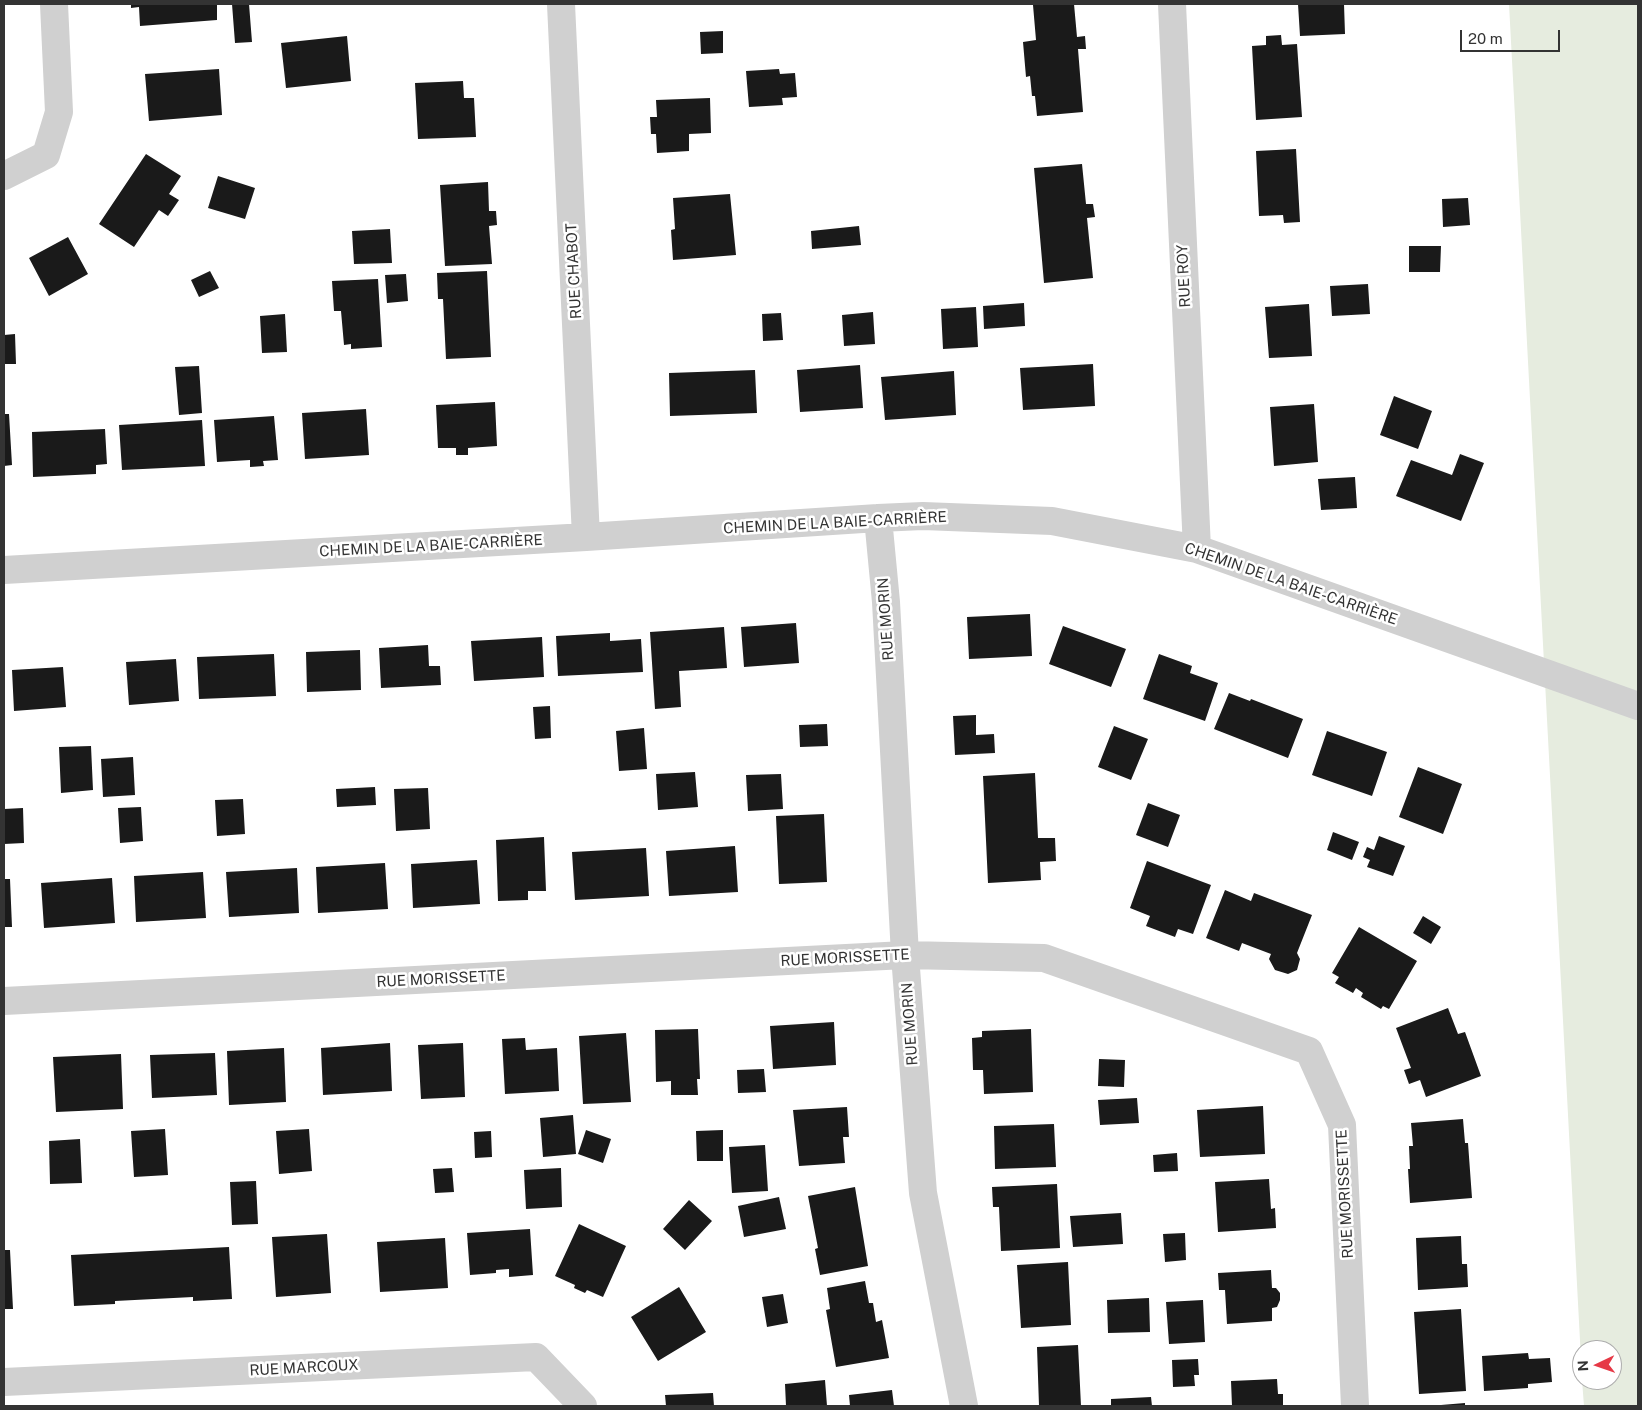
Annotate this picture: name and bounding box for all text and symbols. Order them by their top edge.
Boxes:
scale bar [1462,20,1562,52]
text: 20 m [1468,30,1503,47]
street label: RUE CHABOT [563,223,585,319]
street label: RUE ROY [1173,244,1195,308]
street label: CHEMIN DE LA BAIE-CARRIÈRE [723,508,947,538]
street label: CHEMIN DE LA BAIE-CARRIÈRE [319,531,543,561]
street label: CHEMIN DE LA BAIE-CARRIÈRE [1182,539,1400,629]
street label: RUE MORIN [874,577,898,661]
street label: RUE MORISSETTE [780,946,910,970]
street label: RUE MORISSETTE [376,967,506,991]
street label: RUE MORIN [898,982,922,1066]
street label: RUE MORISSETTE [1333,1129,1357,1259]
north arrow [1572,1340,1622,1390]
street label: RUE MARCOUX [249,1356,359,1380]
text: N [1575,1360,1591,1372]

